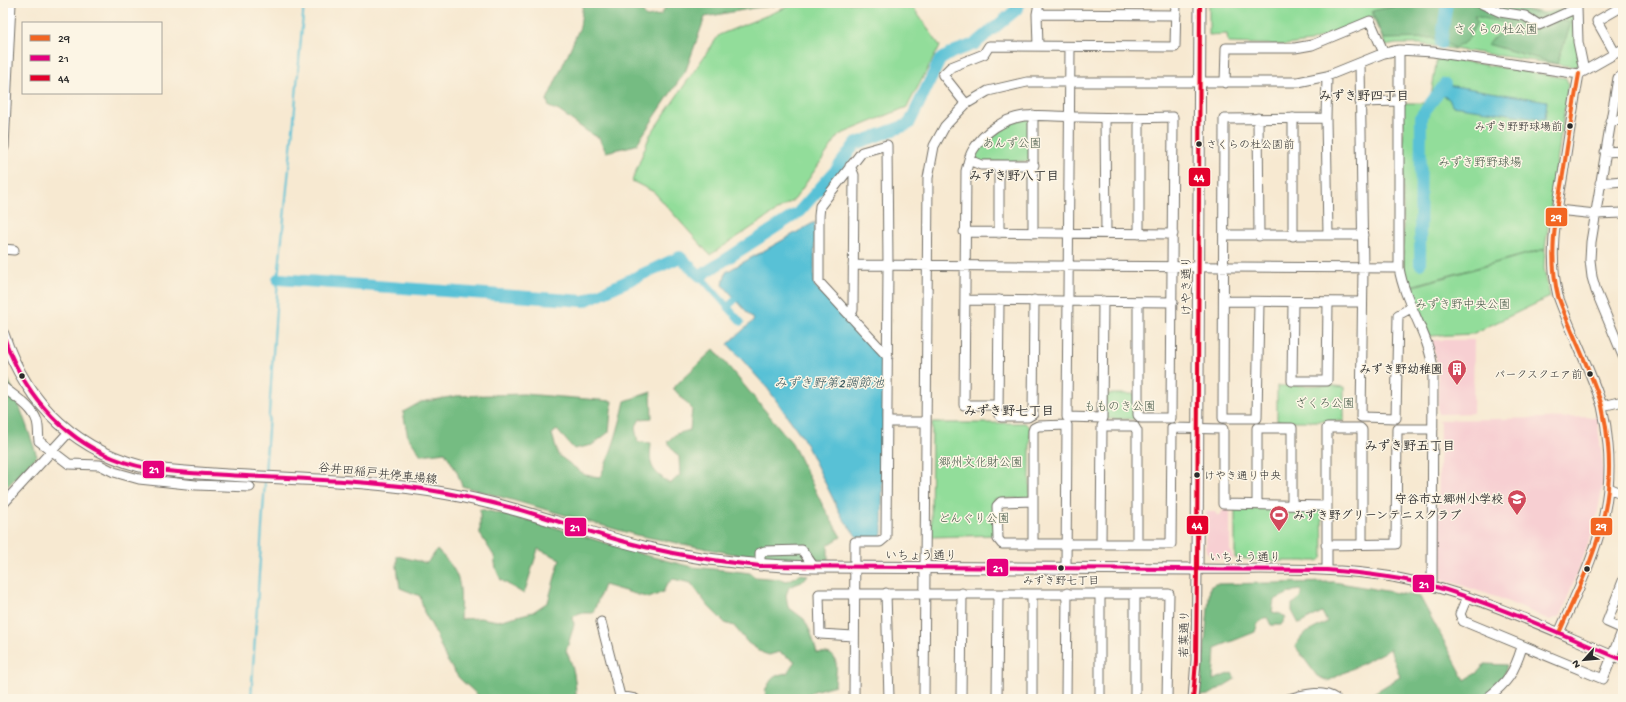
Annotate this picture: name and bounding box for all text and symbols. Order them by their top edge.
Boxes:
legend [22,22,162,94]
park label: さくらの杜公園 [1454,23,1538,38]
text: 29 [58,33,70,47]
text: 21 [58,53,69,67]
text: 44 [58,73,70,87]
district label: みずき野四丁目 [1319,89,1409,105]
place label: みずき野野球場前 [1474,121,1562,134]
marker: みずき野野球場前 [1565,121,1575,131]
park label: あんず公園 [982,137,1042,152]
marker: さくらの杜公園前 [1194,139,1204,149]
place label: さくらの杜公園前 [1206,139,1294,152]
park label: みずき野野球場 [1438,156,1522,171]
line badge: 44 [1188,167,1211,187]
district label: みずき野八丁目 [969,169,1059,185]
text: 44 [1193,173,1205,185]
line badge: 29 [1545,207,1568,227]
text: 29 [1551,213,1562,225]
street label: けやき通り [1180,256,1195,316]
park label: みずき野中央公園 [1415,298,1511,313]
building icon: みずき野幼稚園 [1446,358,1468,386]
place label: みずき野幼稚園 [1359,363,1443,378]
place label: パークスクエア前 [1494,369,1582,382]
marker: パークスクエア前 [1585,369,1595,379]
unlabelled marker [17,371,27,381]
water label: みずき野第2調節池 [774,376,885,392]
park label: ざくろ公園 [1295,397,1355,412]
park label: もものき公園 [1084,400,1156,415]
district label: みずき野七丁目 [964,404,1054,420]
district label: みずき野五丁目 [1365,439,1455,455]
park label: 郷州文化財公園 [939,456,1023,471]
line badge: 21 [142,460,165,479]
street label: 谷井田稲戸井停車場線 [317,461,438,488]
text: 21 [149,465,159,477]
marker: けやき通り中央 [1192,470,1202,480]
place label: けやき通り中央 [1204,470,1281,483]
school or university icon: 守谷市立郷州小学校 [1506,488,1528,516]
place label: 守谷市立郷州小学校 [1395,493,1503,508]
sports icon: みずき野グリーンテニスクラブ [1268,504,1290,532]
place label: みずき野グリーンテニスクラブ [1293,509,1461,524]
park label: どんぐり公園 [938,512,1010,527]
line badge: 44 [1186,515,1209,535]
line badge: 21 [564,517,587,537]
line badge: 29 [1590,517,1613,536]
text: 44 [1191,521,1203,533]
text: 29 [1596,522,1607,534]
text: 21 [570,523,580,535]
street label: いちょう通り [885,549,957,564]
street label: いちょう通り [1209,551,1281,566]
line badge: 21 [986,558,1009,577]
marker: みずき野七丁目 [1056,563,1066,573]
text: 21 [993,564,1003,576]
unlabelled marker [1582,564,1592,574]
line badge: 21 [1412,574,1435,593]
place label: みずき野七丁目 [1023,575,1099,588]
text: 21 [1419,580,1429,592]
street label: 若葉通り [1178,610,1193,658]
north arrow [1564,640,1604,680]
text: N [1570,658,1584,670]

